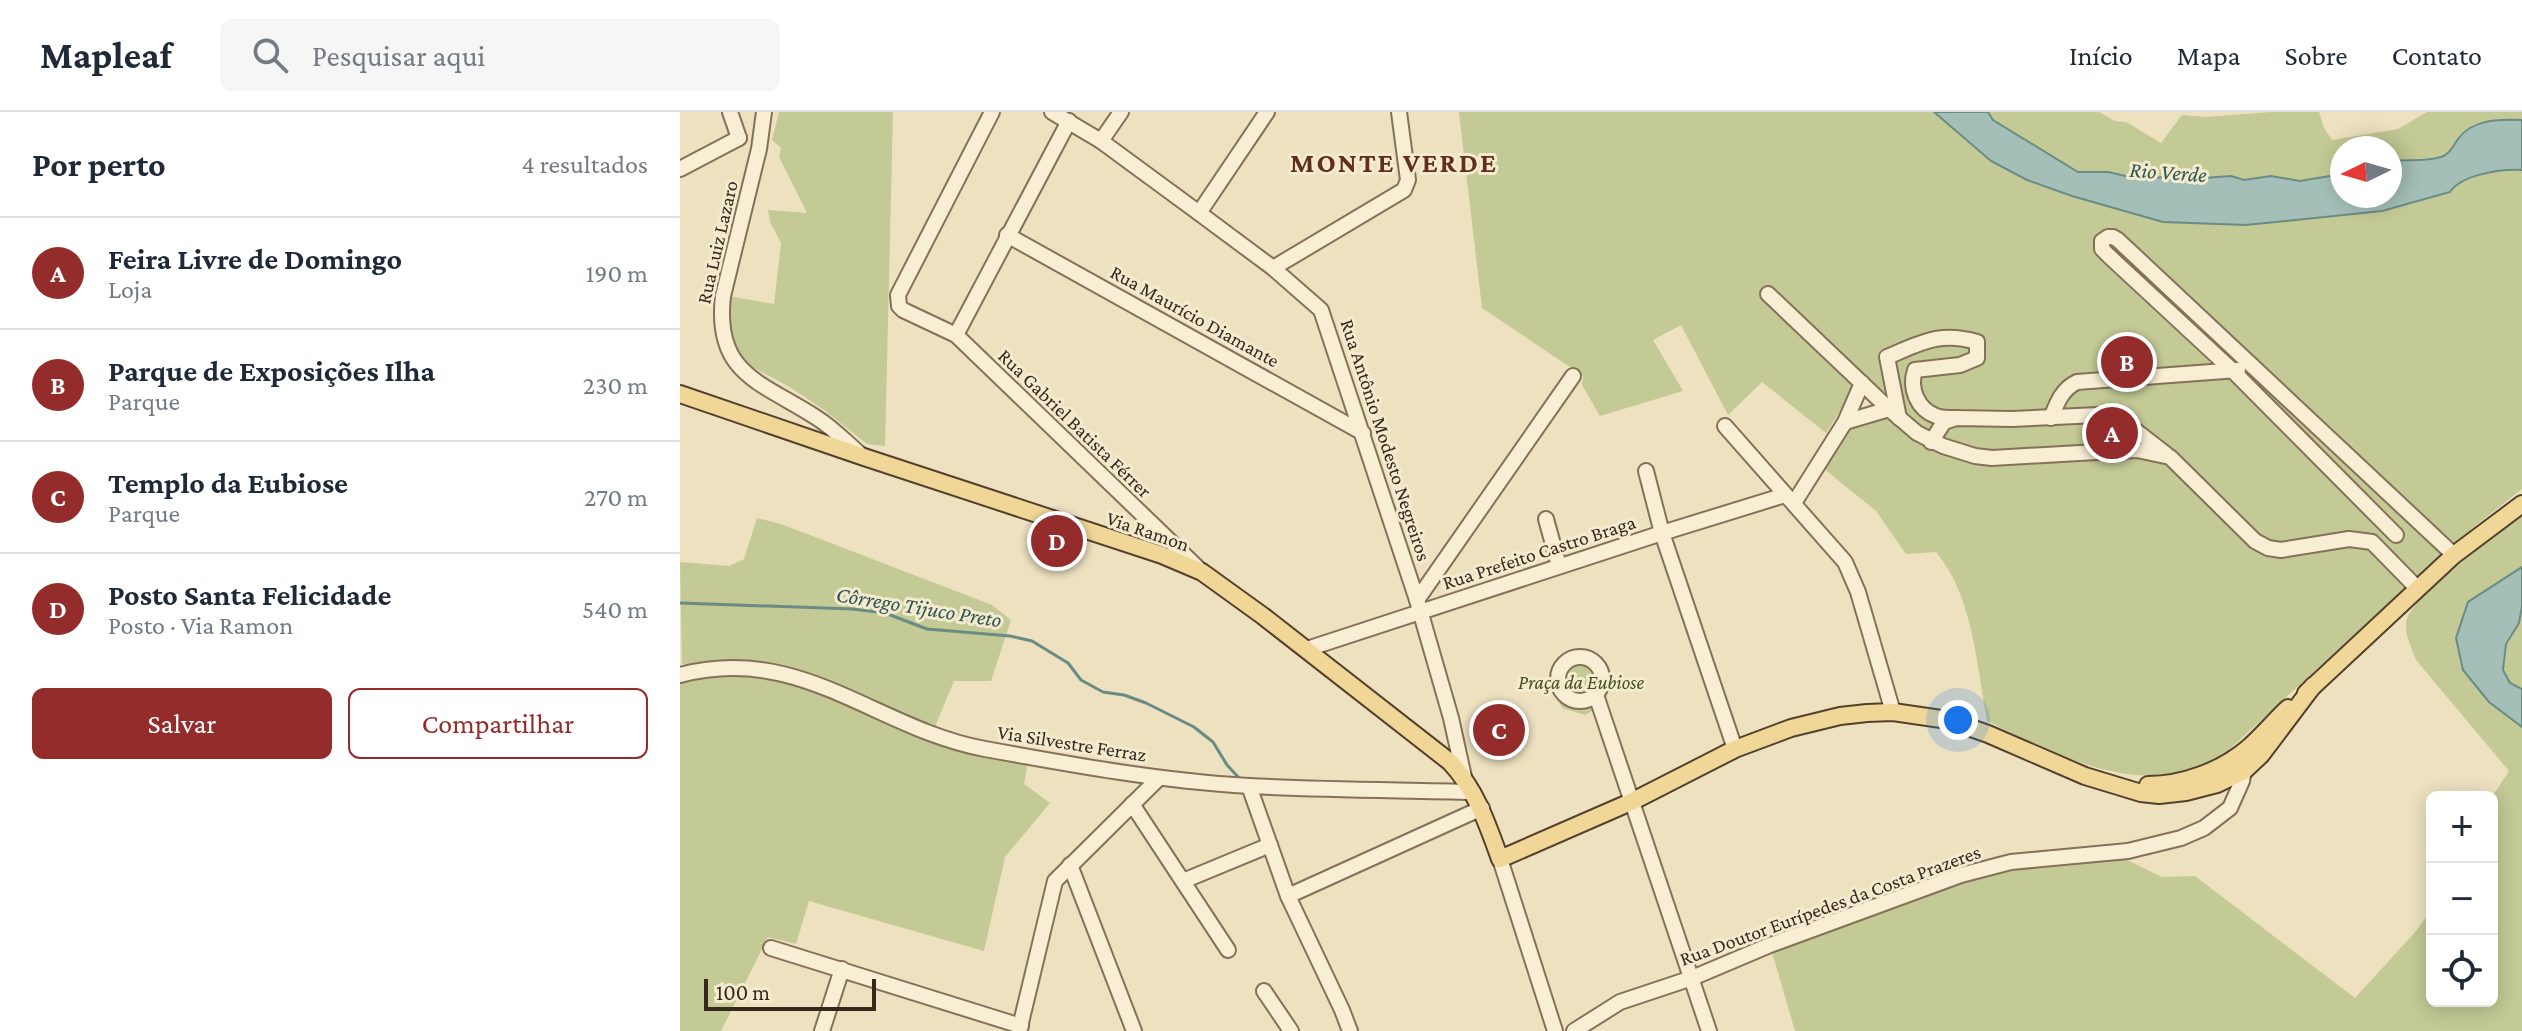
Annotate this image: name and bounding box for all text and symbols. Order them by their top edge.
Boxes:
search box [220,19,780,91]
icon: search [248,33,292,77]
text: Mapleaf [40,34,172,76]
text: Pesquisar aqui [312,39,485,72]
text: Início [2069,40,2133,71]
text: Mapa [2177,40,2241,71]
text: Sobre [2285,40,2348,71]
text: Contato [2392,40,2482,71]
north arrow [2330,136,2402,208]
text: Por perto [32,146,166,183]
district label: MONTE VERDE [1290,147,1498,178]
text: 4 resultados [522,150,648,179]
water label: Rio Verde [2129,157,2208,187]
street label: Rua Luiz Lazaro [692,178,742,306]
text: Feira Livre de Domingo [108,242,402,275]
text: A [50,259,66,288]
text: 190 m [586,259,648,288]
street label: Rua Maurício Diamante [1107,260,1283,372]
text: Loja [108,275,152,304]
street label: Rua Antônio Modesto Negreiros [1335,316,1436,564]
pin: B [2101,332,2153,392]
street label: Rua Gabriel Batista Férrer [994,344,1156,502]
text: Parque de Exposições Ilha [108,354,435,387]
text: B [50,371,66,400]
text: 230 m [583,371,648,400]
text: Parque [108,387,180,416]
pin: A [2086,403,2138,463]
text: Templo da Eubiose [108,466,348,499]
text: C [50,483,66,512]
text: 270 m [584,483,648,512]
text: Parque [108,499,180,528]
street label: Via Ramon [1104,507,1193,556]
street label: Rua Prefeito Castro Braga [1440,510,1639,595]
pin: D [1031,511,1083,571]
text: Posto Santa Felicidade [108,578,391,611]
water label: Côrrego Tijuco Preto [834,582,1003,633]
text: D [49,595,67,624]
text: 540 m [582,595,648,624]
text: Posto · Via Ramon [108,611,293,640]
park label: Praça da Eubiose [1518,671,1644,694]
button: Salvar [32,688,332,759]
button: Compartilhar [348,688,648,759]
pin: C [1473,700,1525,760]
your location [1938,700,1978,740]
street label: Via Silvestre Ferraz [996,720,1148,766]
map controls [2426,791,2498,1007]
button: + [2426,791,2498,863]
street label: Rua Doutor Eurípedes da Costa Prazeres [1677,840,1984,971]
button: − [2426,863,2498,935]
button: locate [2426,935,2498,1007]
scale bar [704,975,876,1011]
text: 100 m [716,980,770,1005]

